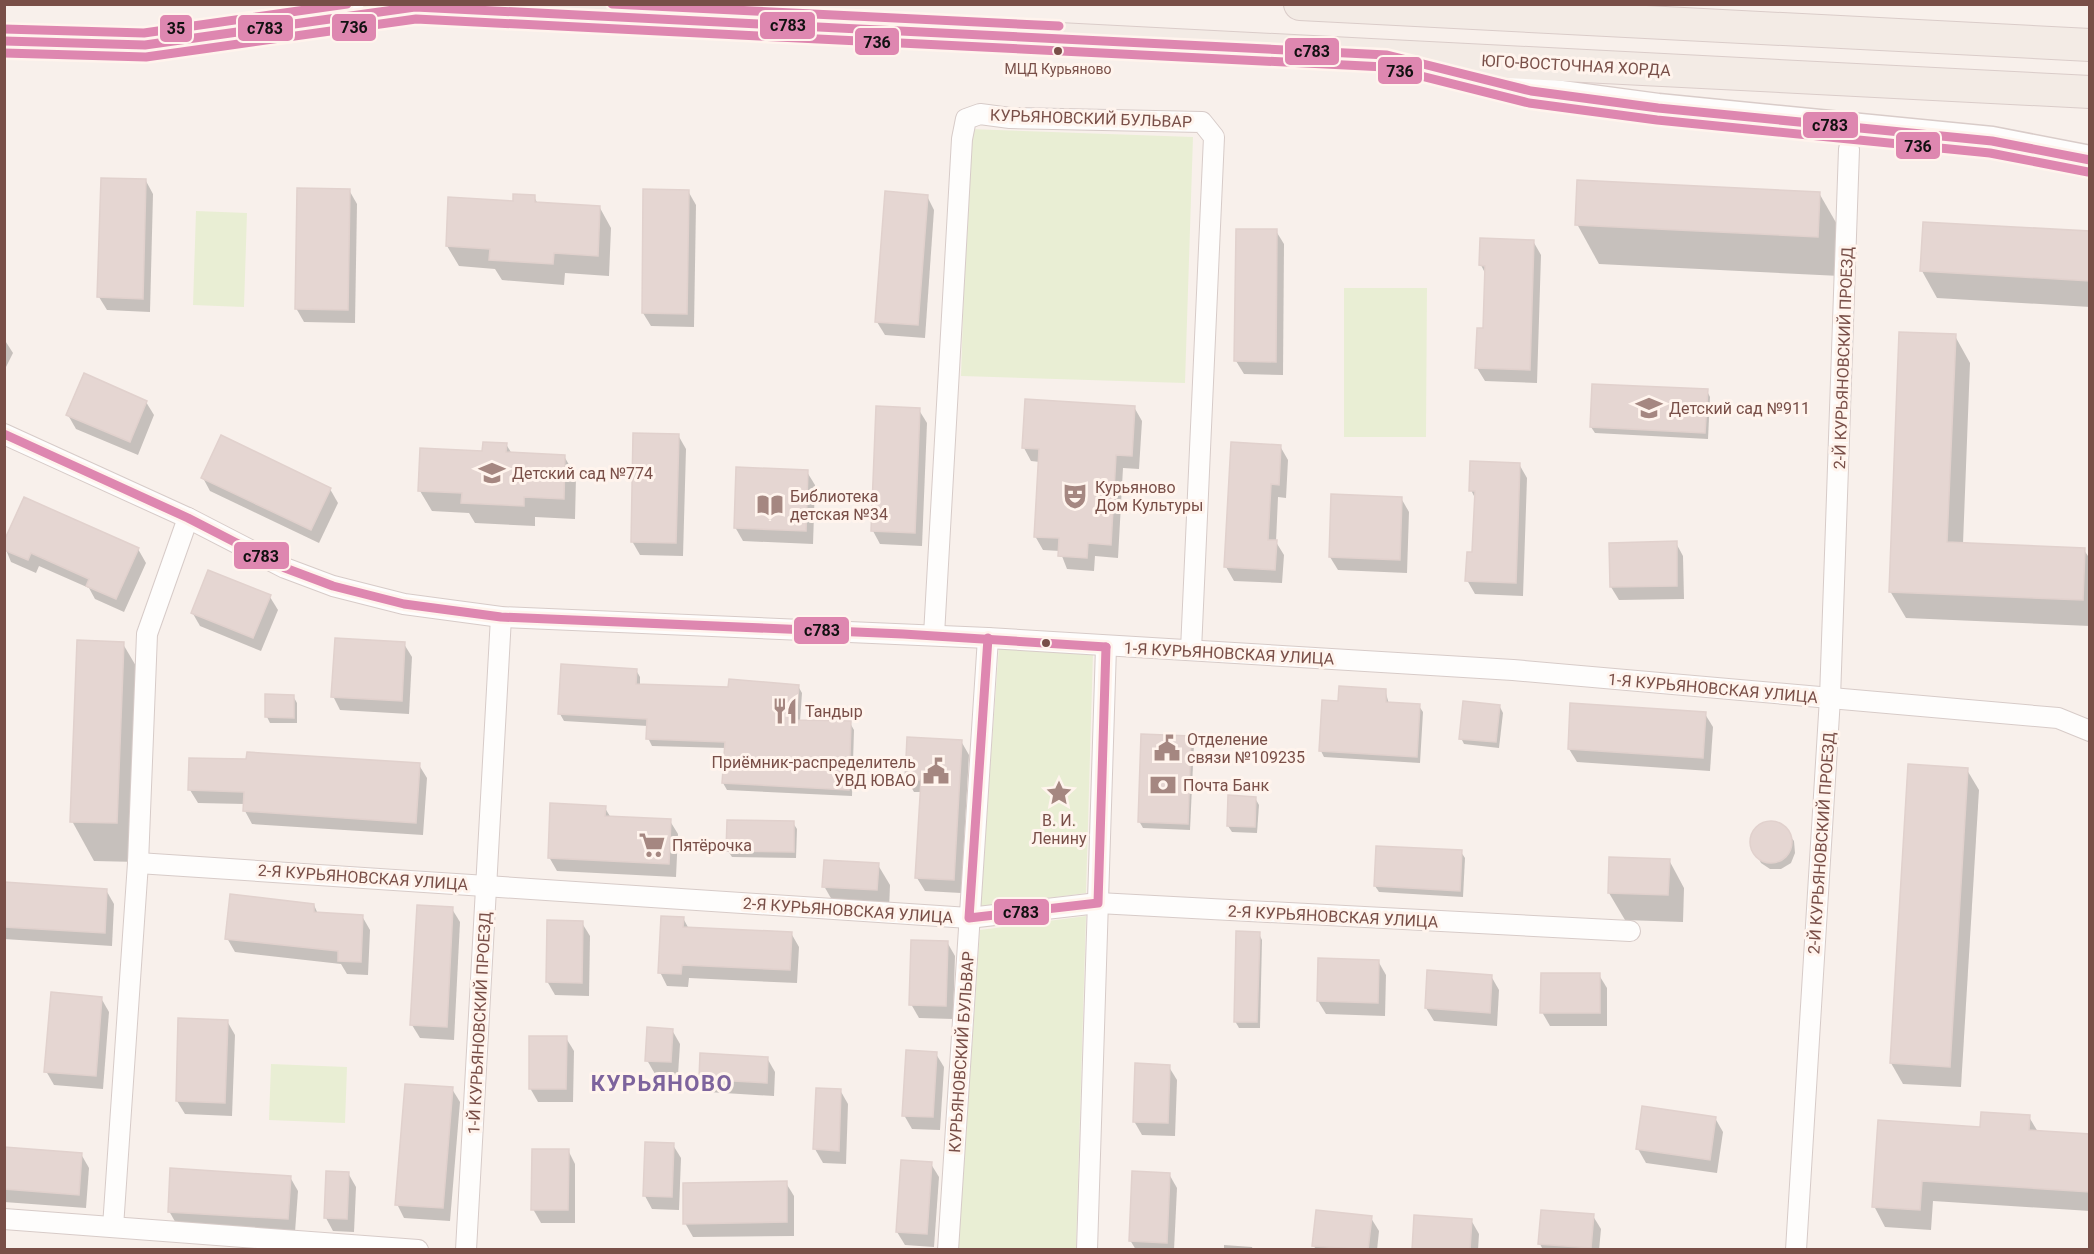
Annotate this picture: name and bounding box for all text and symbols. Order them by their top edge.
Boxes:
line badge: с783 [759,11,816,40]
line badge: 736 [331,13,377,42]
line badge: 35 [159,14,193,43]
line badge: с783 [237,14,294,42]
text: с783 [770,16,806,35]
text: 736 [340,18,368,37]
text: 35 [167,19,185,38]
text: с783 [247,19,283,38]
line badge: 736 [854,27,900,56]
text: 736 [863,33,891,52]
line badge: с783 [1284,37,1340,66]
text: с783 [1294,42,1330,61]
marker: МЦД Курьяново [1052,45,1064,57]
street label: ЮГО-ВОСТОЧНАЯ ХОРДА [1481,51,1672,80]
line badge: 736 [1377,56,1423,85]
place label: МЦД Курьяново [1004,61,1112,77]
text: 736 [1386,62,1414,81]
street label: КУРЬЯНОВСКИЙ БУЛЬВАР [990,105,1192,132]
line badge: с783 [1802,111,1859,139]
text: с783 [1812,116,1848,135]
line badge: 736 [1895,131,1941,160]
text: 736 [1904,137,1932,156]
street label: 2-Й КУРЬЯНОВСКИЙ ПРОЕЗД [1830,247,1857,470]
school or university icon: Детский сад №911 [1634,393,1664,423]
place label: Детский сад №911 [1669,399,1810,418]
school or university icon: Детский сад №774 [477,458,507,488]
place label: Детский сад №774 [512,464,653,483]
place label: Курьяново Дом Культуры [1095,478,1203,515]
theatre icon: Курьяново Дом Культуры [1060,481,1090,511]
place label: Библиотека детская №34 [790,487,888,524]
library icon: Библиотека детская №34 [755,490,785,520]
line badge: с783 [233,541,290,570]
text: с783 [243,547,279,566]
line badge: с783 [793,616,850,645]
text: с783 [804,621,840,640]
unlabelled marker [1040,637,1052,649]
street label: 1-Я КУРЬЯНОВСКАЯ УЛИЦА [1123,639,1335,669]
street label: 1-Я КУРЬЯНОВСКАЯ УЛИЦА [1607,670,1819,707]
restaurant icon: Тандыр [770,696,800,726]
place label: Тандыр [805,702,863,721]
place label: Отделение связи №109235 [1187,730,1305,767]
street label: 2-Й КУРЬЯНОВСКИЙ ПРОЕЗД [1804,731,1839,955]
public building icon: Отделение связи №109235 [1152,733,1182,763]
place label: Приёмник-распределитель УВД ЮВАО [712,753,916,790]
public building icon: Приёмник-распределитель УВД ЮВАО [921,756,951,786]
bank icon: Почта Банк [1148,770,1178,800]
place label: Почта Банк [1183,776,1270,795]
place icon: В. И. Ленину [1044,778,1074,808]
place label: В. И. Ленину [1031,811,1087,848]
supermarket icon: Пятёрочка [637,830,667,860]
place label: Пятёрочка [672,836,752,855]
street label: 2-Я КУРЬЯНОВСКАЯ УЛИЦА [257,861,469,894]
street label: 2-Я КУРЬЯНОВСКАЯ УЛИЦА [742,894,954,927]
line badge: с783 [993,898,1050,926]
street label: 2-Я КУРЬЯНОВСКАЯ УЛИЦА [1227,902,1439,932]
text: с783 [1003,903,1039,922]
street label: 1-Й КУРЬЯНОВСКИЙ ПРОЕЗД [464,911,495,1135]
street label: КУРЬЯНОВСКИЙ БУЛЬВАР [945,951,978,1153]
district label: КУРЬЯНОВО [591,1071,733,1096]

